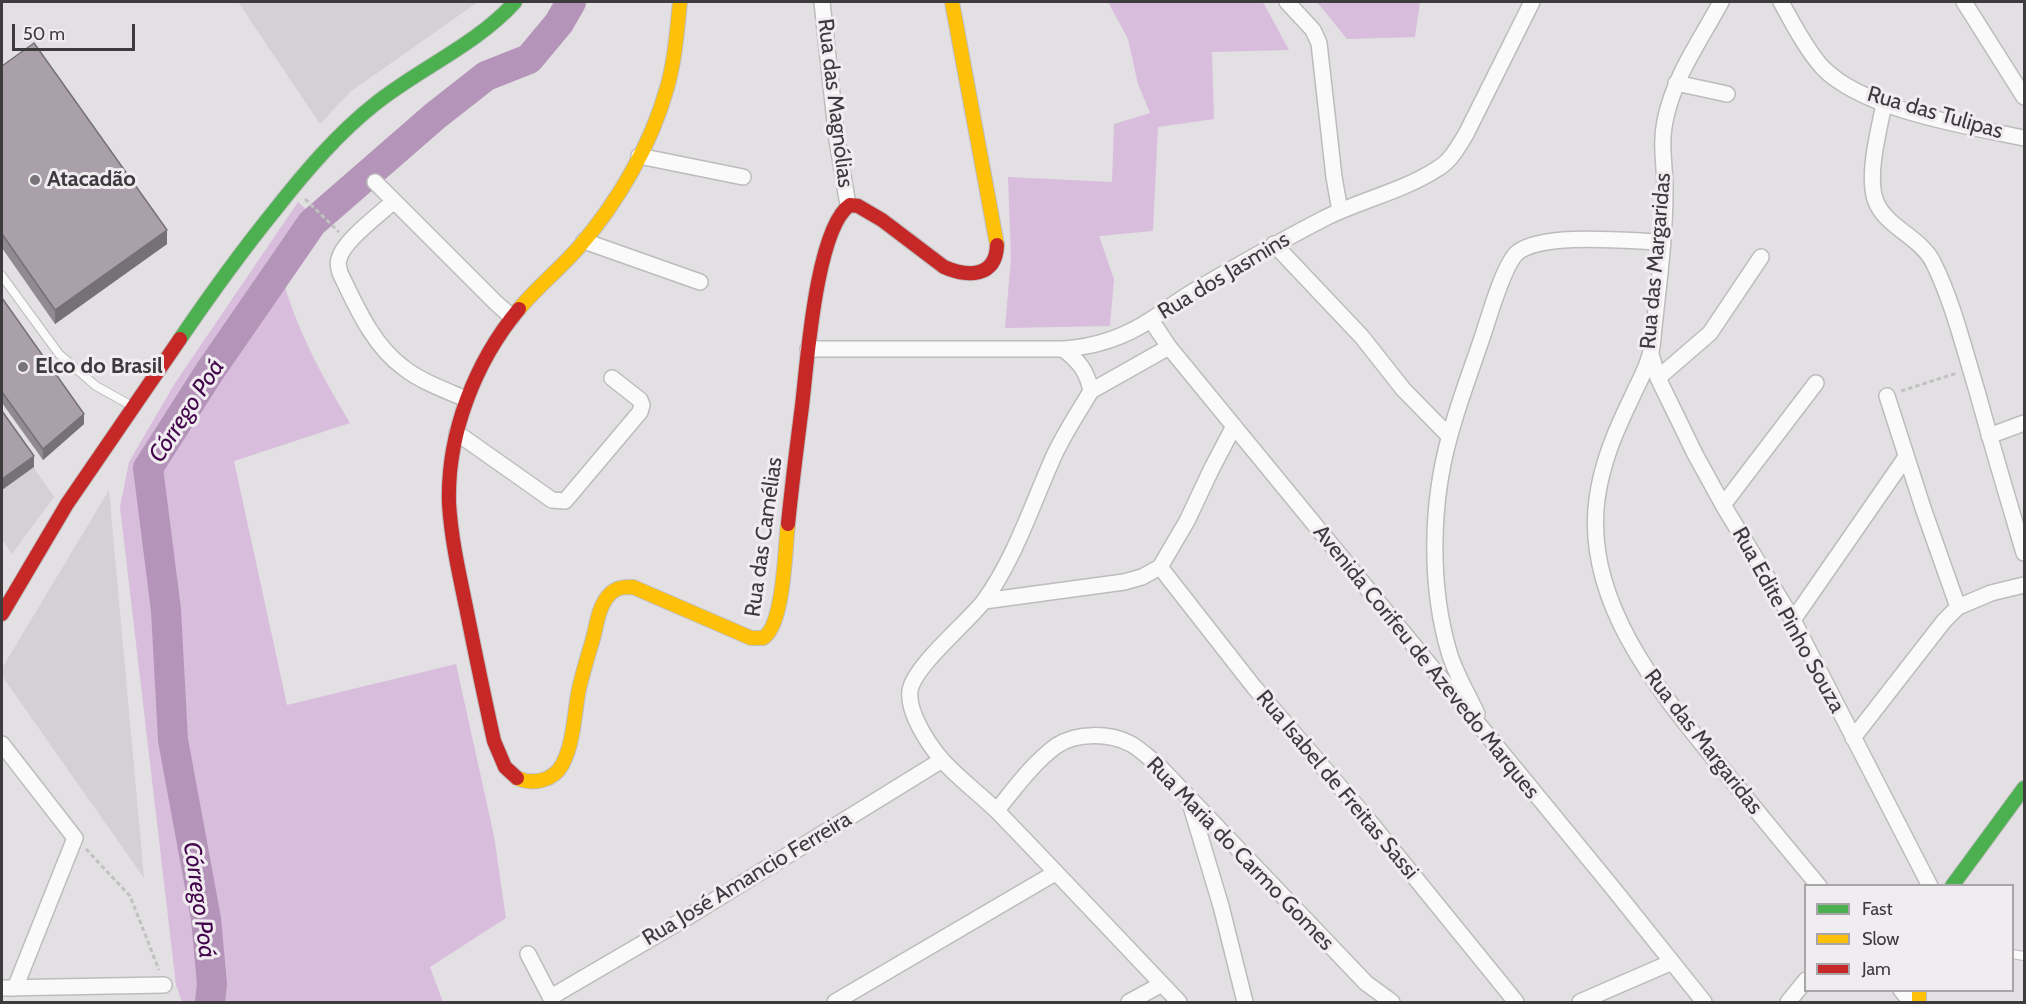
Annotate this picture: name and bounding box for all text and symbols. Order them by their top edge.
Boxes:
scale bar [15,12,138,50]
street label: Rua das Magnólias [812,17,858,189]
text: 50 m [23,23,65,45]
street label: Rua das Tulipas [1864,81,2006,145]
place label: Atacadão [47,167,136,193]
street label: Rua das Margaridas [1635,172,1677,350]
marker: Atacadão [28,173,42,187]
street label: Rua dos Jasmins [1153,226,1295,326]
place label: Elco do Brasil [35,354,163,380]
water label: Córrego Poá [143,354,231,468]
marker: Elco do Brasil [16,360,30,374]
street label: Rua das Camélias [740,455,788,619]
street label: Avenida Corifeu de Azevedo Marques [1307,520,1545,804]
street label: Rua Edite Pinho Souza [1726,523,1850,717]
street label: Rua das Margaridas [1638,664,1768,820]
street label: Rua Isabel de Freitas Sassi [1250,685,1424,885]
street label: Rua Maria do Carmo Gomes [1141,752,1339,956]
street label: Rua José Amancio Ferreira [638,806,856,952]
water label: Córrego Poá [177,840,221,960]
legend [1804,884,2014,992]
text: Fast [1862,898,1893,920]
text: Slow [1862,928,1899,950]
text: Jam [1862,958,1891,980]

